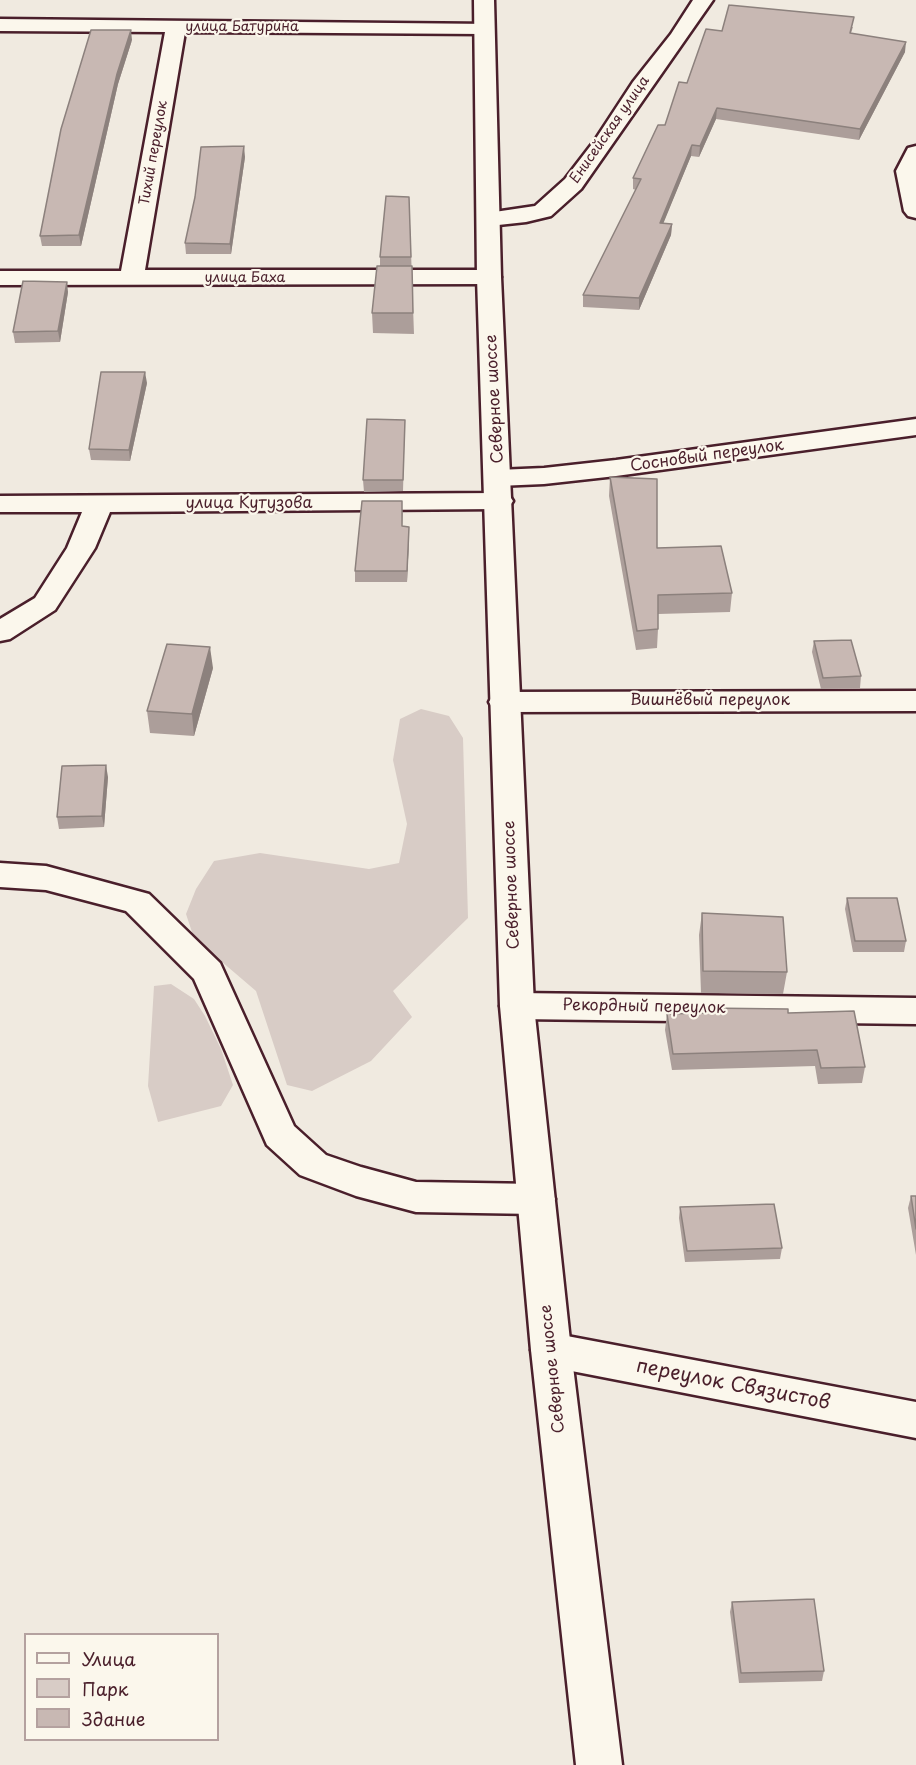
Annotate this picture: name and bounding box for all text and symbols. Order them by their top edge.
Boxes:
street label: улица Батурина [185,19,299,35]
street label: Енисейская улица [567,73,653,187]
street label: Тихий переулок [137,99,171,207]
street label: улица Баха [205,270,285,286]
street label: Северное шоссе [482,334,508,464]
street label: Сосновый переулок [629,436,785,476]
street label: улица Кутузова [186,494,312,514]
street label: Вишнёвый переулок [630,691,790,711]
street label: Северное шоссе [500,820,524,950]
street label: Рекордный переулок [562,996,726,1018]
street label: Северное шоссе [537,1304,569,1434]
street label: переулок Связистов [634,1354,832,1416]
legend [24,1633,219,1741]
text: Улица [82,1645,136,1672]
text: Парк [82,1675,128,1702]
text: Здание [82,1705,145,1732]

